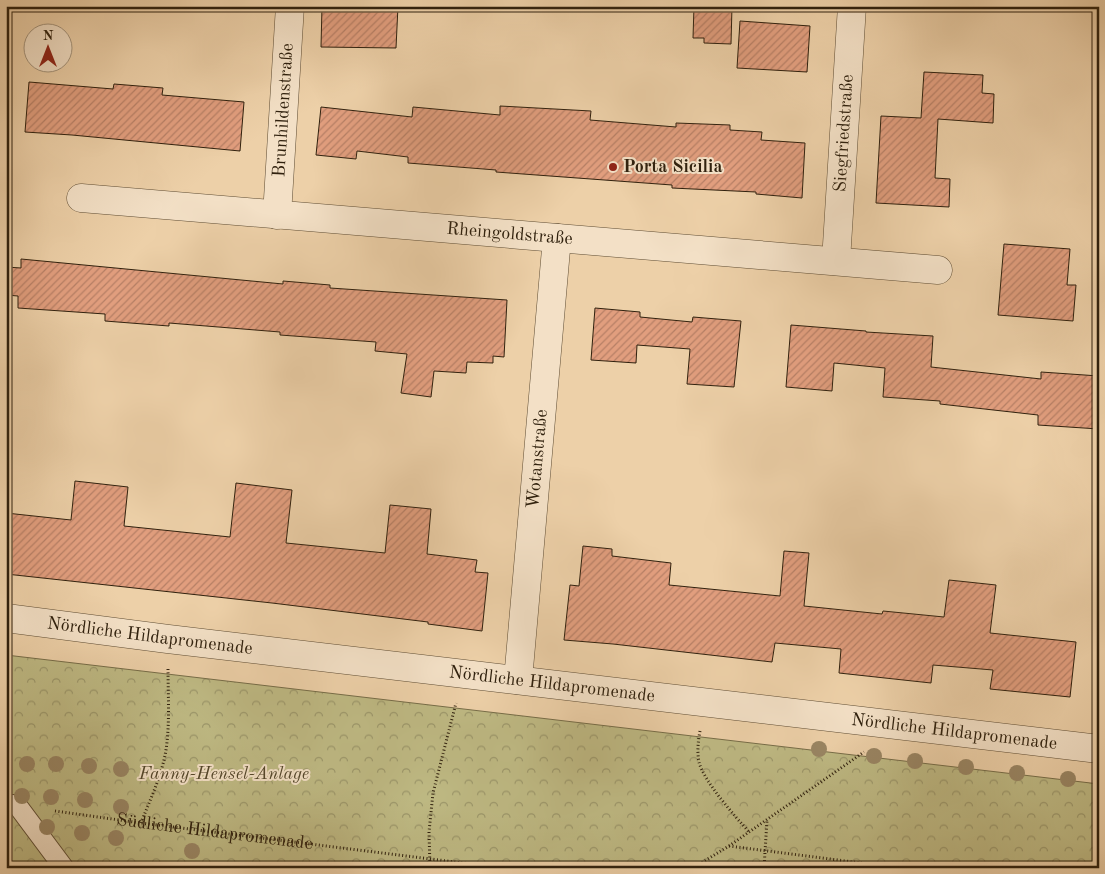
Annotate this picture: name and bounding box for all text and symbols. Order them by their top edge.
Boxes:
north arrow [22,22,72,72]
text: N [43,29,54,43]
street label: Brunhildenstraße [270,43,297,178]
street label: Siegfriedstraße [831,74,857,193]
place label: Porta Sicilia [623,158,723,176]
marker: Porta Sicilia [607,161,619,173]
street label: Rheingoldstraße [446,220,573,248]
street label: Wotanstraße [524,408,551,509]
street label: Nördliche Hildapromenade [46,614,254,658]
street label: Nördliche Hildapromenade [448,663,656,705]
street label: Nördliche Hildapromenade [850,711,1058,753]
park label: Fanny-Hensel-Anlage [138,765,309,783]
street label: Südliche Hildapromenade [115,811,314,853]

